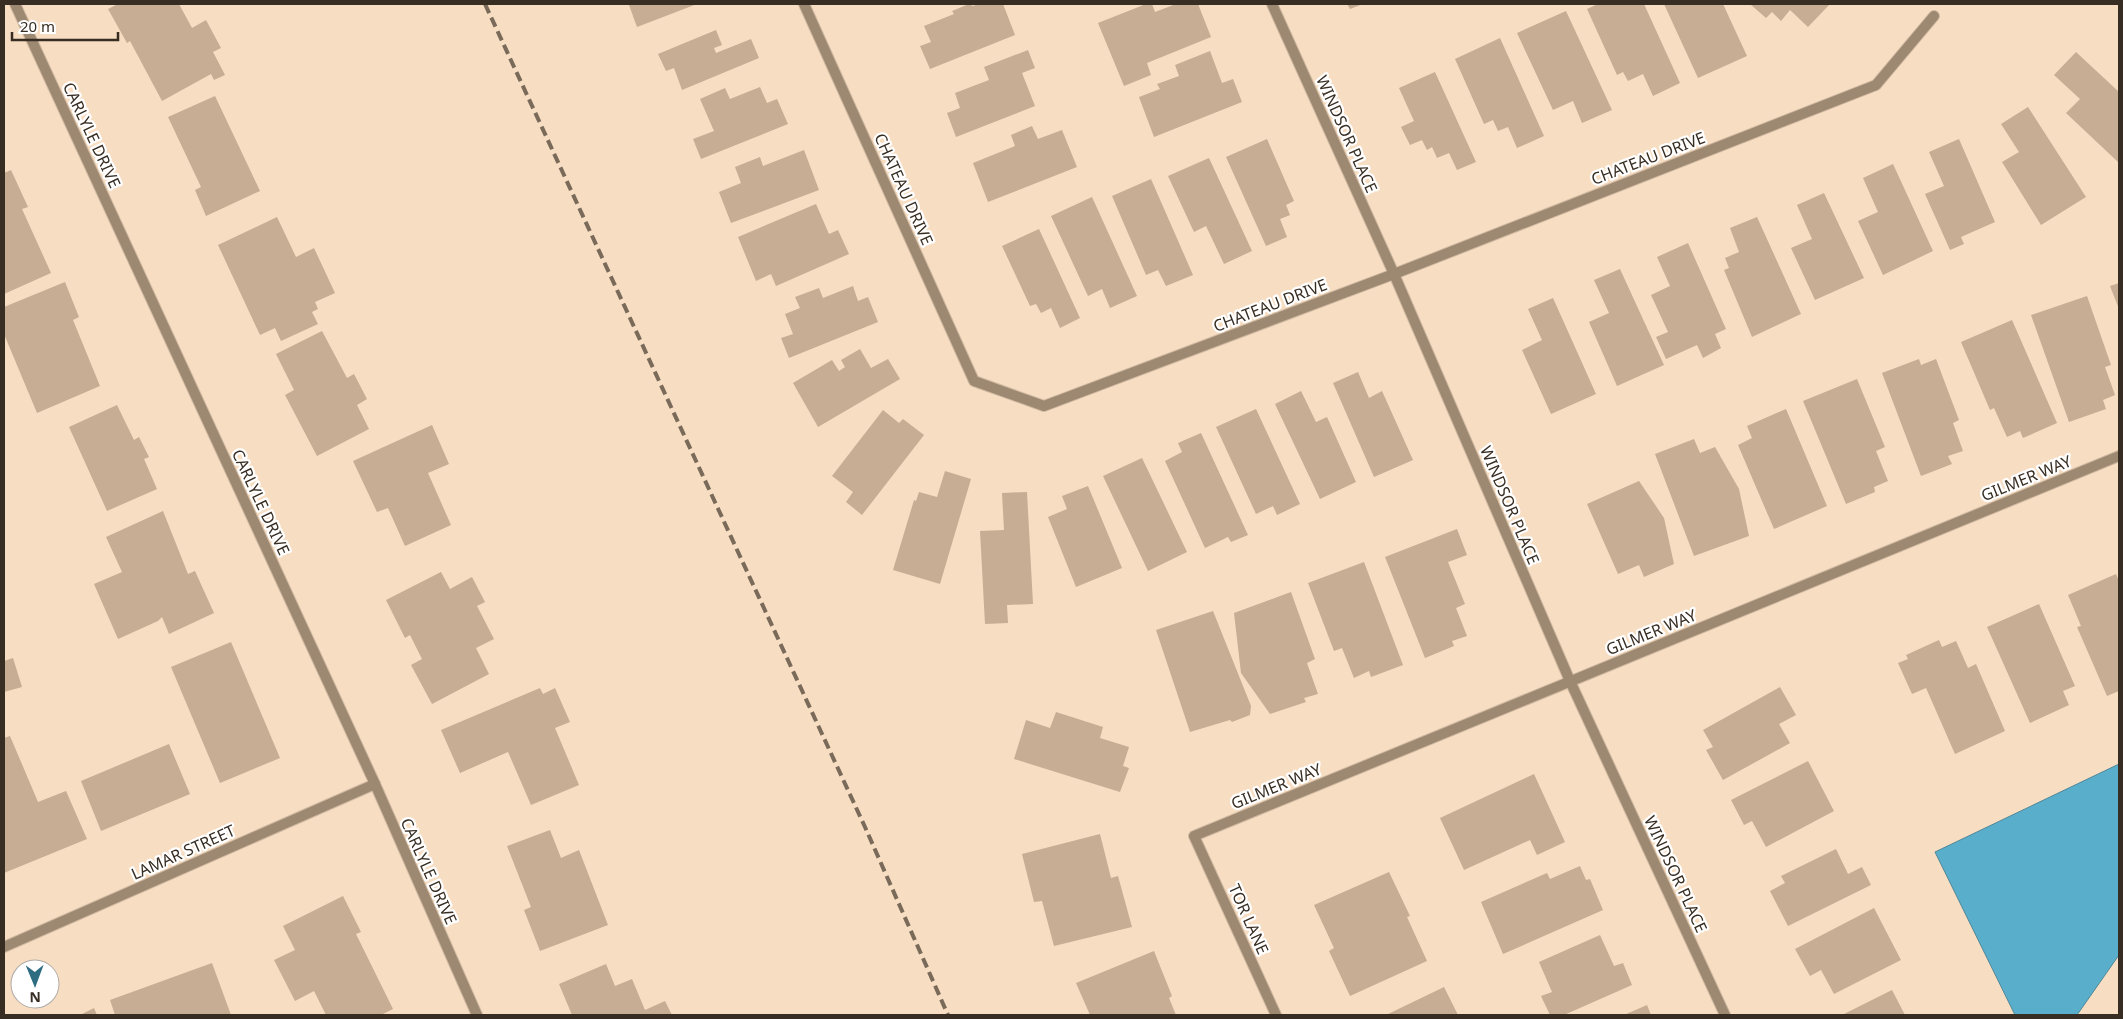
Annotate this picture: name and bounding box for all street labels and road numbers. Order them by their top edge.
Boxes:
street label: WINDSOR PLACE [1311,72,1383,196]
street label: CARLYLE DRIVE [58,79,126,191]
street label: CHATEAU DRIVE [1588,126,1708,190]
street label: CHATEAU DRIVE [869,129,939,249]
street label: CHATEAU DRIVE [1210,273,1330,337]
street label: WINDSOR PLACE [1475,442,1545,568]
street label: CARLYLE DRIVE [227,446,295,558]
street label: GILMER WAY [1978,450,2075,506]
street label: GILMER WAY [1603,604,1700,660]
street label: GILMER WAY [1228,758,1325,814]
street label: WINDSOR PLACE [1639,812,1713,936]
street label: CARLYLE DRIVE [396,814,462,928]
street label: LAMAR STREET [127,819,239,885]
street label: TOR LANE [1224,880,1274,958]

